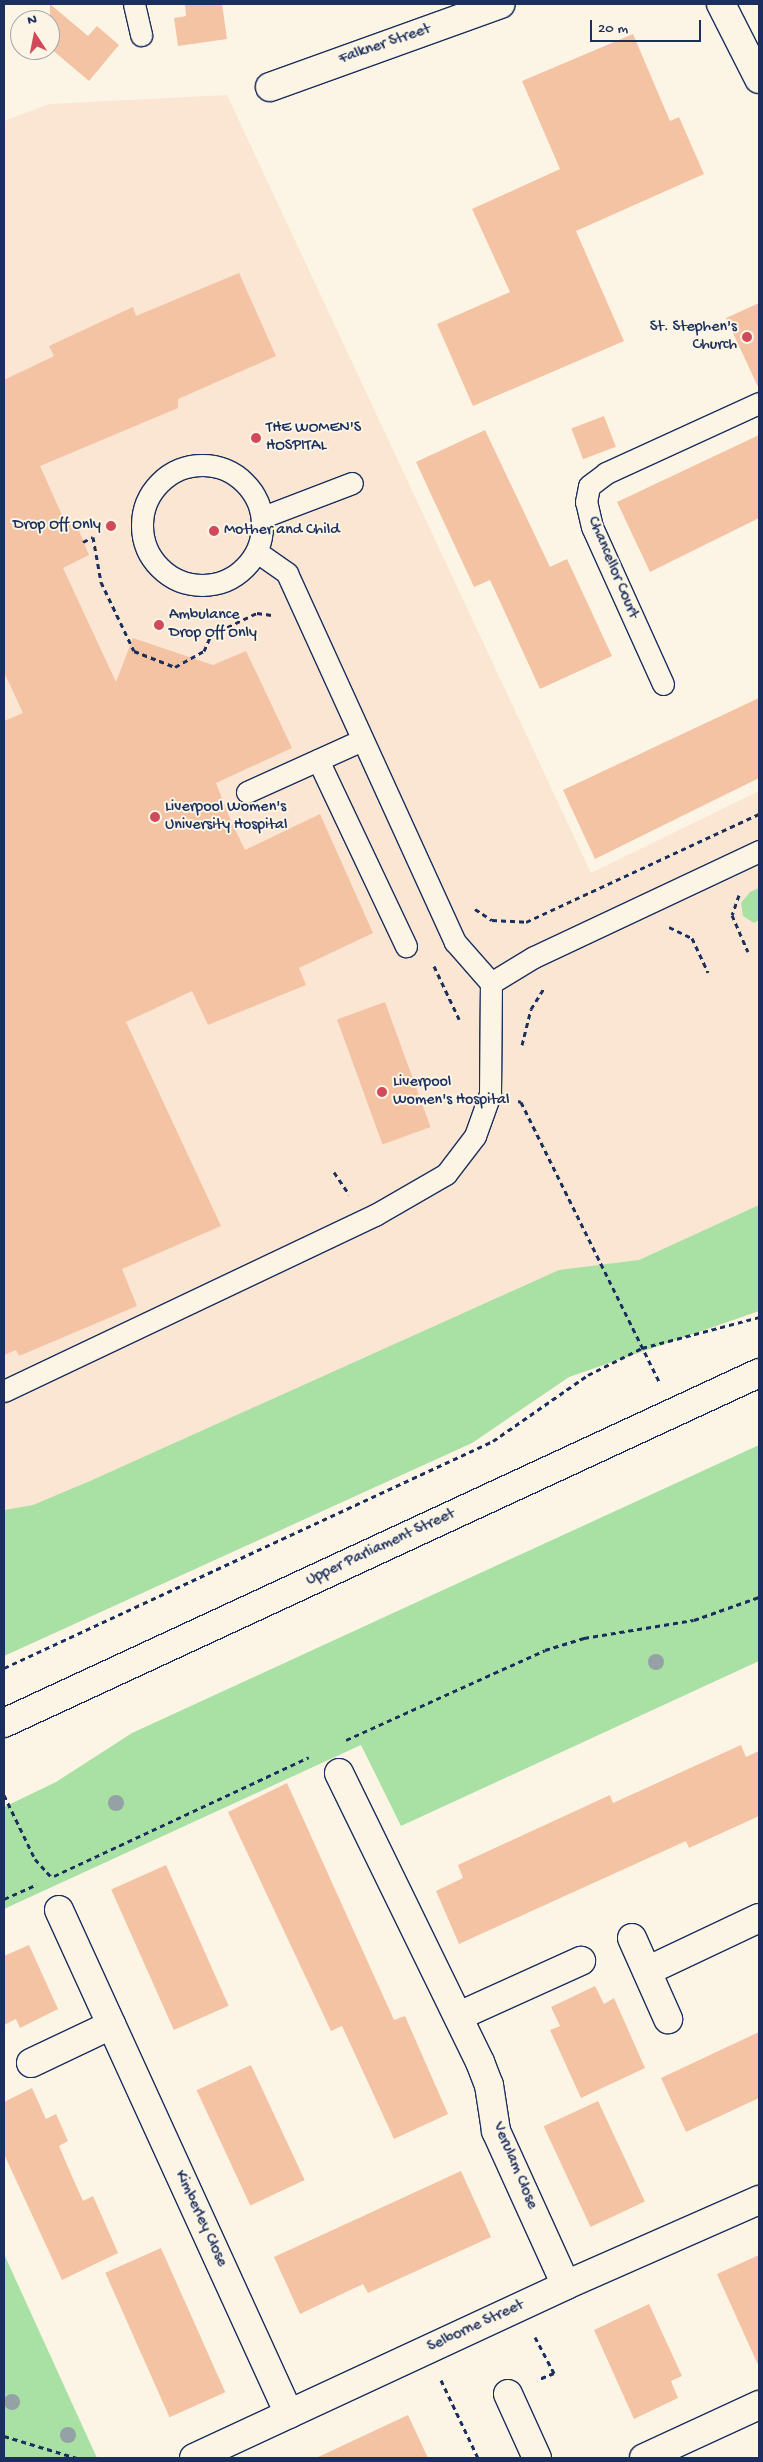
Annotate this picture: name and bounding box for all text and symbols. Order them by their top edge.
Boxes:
north arrow [10,10,60,60]
scale bar [593,10,704,42]
text: N [26,12,38,30]
street label: Falkner Street [337,20,433,70]
text: 20 m [598,20,628,38]
place label: St. Stephen's Church [650,318,737,356]
marker: St. Stephen's Church [741,331,753,343]
place label: THE WOMEN'S HOSPITAL [266,419,361,457]
marker: THE WOMEN'S HOSPITAL [250,432,262,444]
street label: Chancellor Court [582,514,642,622]
place label: Drop Off Only [13,516,101,536]
marker: Drop Off Only [105,520,117,532]
place label: Mother and Child [224,521,340,541]
marker: Mother and Child [208,525,220,537]
place label: Ambulance Drop Off Only [169,606,257,644]
marker: Ambulance Drop Off Only [153,619,165,631]
place label: Liverpool Women's University Hospital [165,798,287,836]
marker: Liverpool Women's University Hospital [149,811,161,823]
place label: Liverpool Women's Hospital [393,1073,509,1111]
marker: Liverpool Women's Hospital [375,1085,389,1099]
street label: Upper Parliament Street [303,1505,459,1591]
street label: Verulam Close [487,2120,541,2212]
street label: Kimberley Close [169,2168,231,2270]
street label: Selborne Street [425,2296,527,2358]

